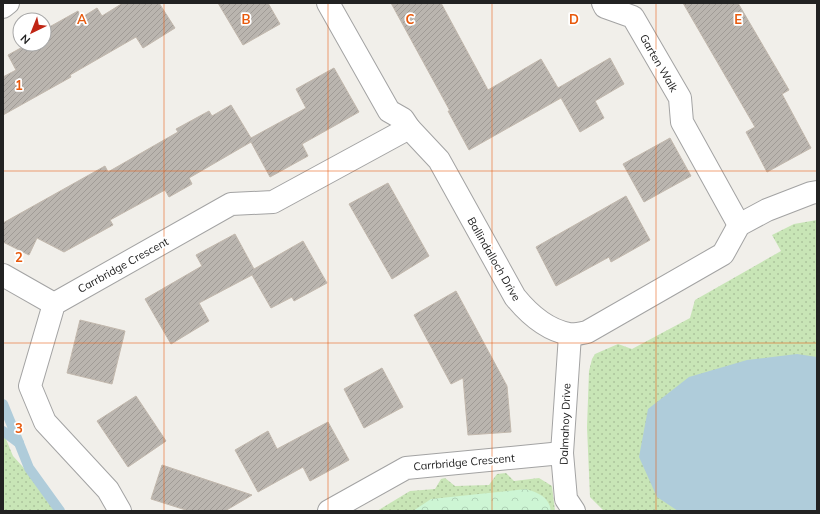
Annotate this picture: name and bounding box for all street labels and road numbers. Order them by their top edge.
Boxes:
street label: Garten Walk [637,32,681,95]
street label: Ballindalloch Drive [464,215,524,303]
street label: Carrbridge Crescent [75,234,171,296]
street label: Dalmahoy Drive [557,383,573,465]
street label: Carrbridge Crescent [413,451,515,473]

